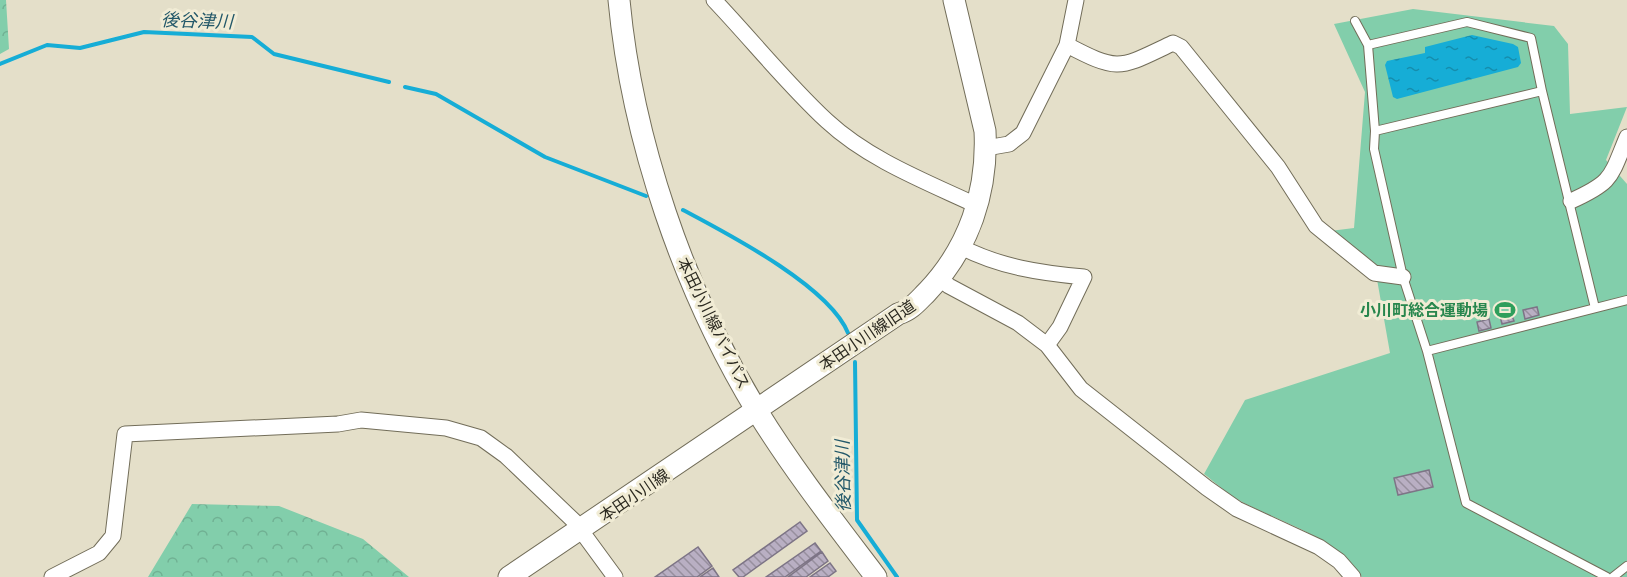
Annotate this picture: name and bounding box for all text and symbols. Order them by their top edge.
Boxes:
water label: 後谷津川 [161,8,235,33]
street label: 本田小川線バイパス [674,254,754,392]
street label: 本田小川線旧道 [815,295,919,375]
sports icon: 小川町総合運動場 [1493,298,1517,322]
place label: 小川町総合運動場 [1360,300,1488,320]
water label: 後谷津川 [830,438,855,512]
street label: 本田小川線 [595,464,673,526]

